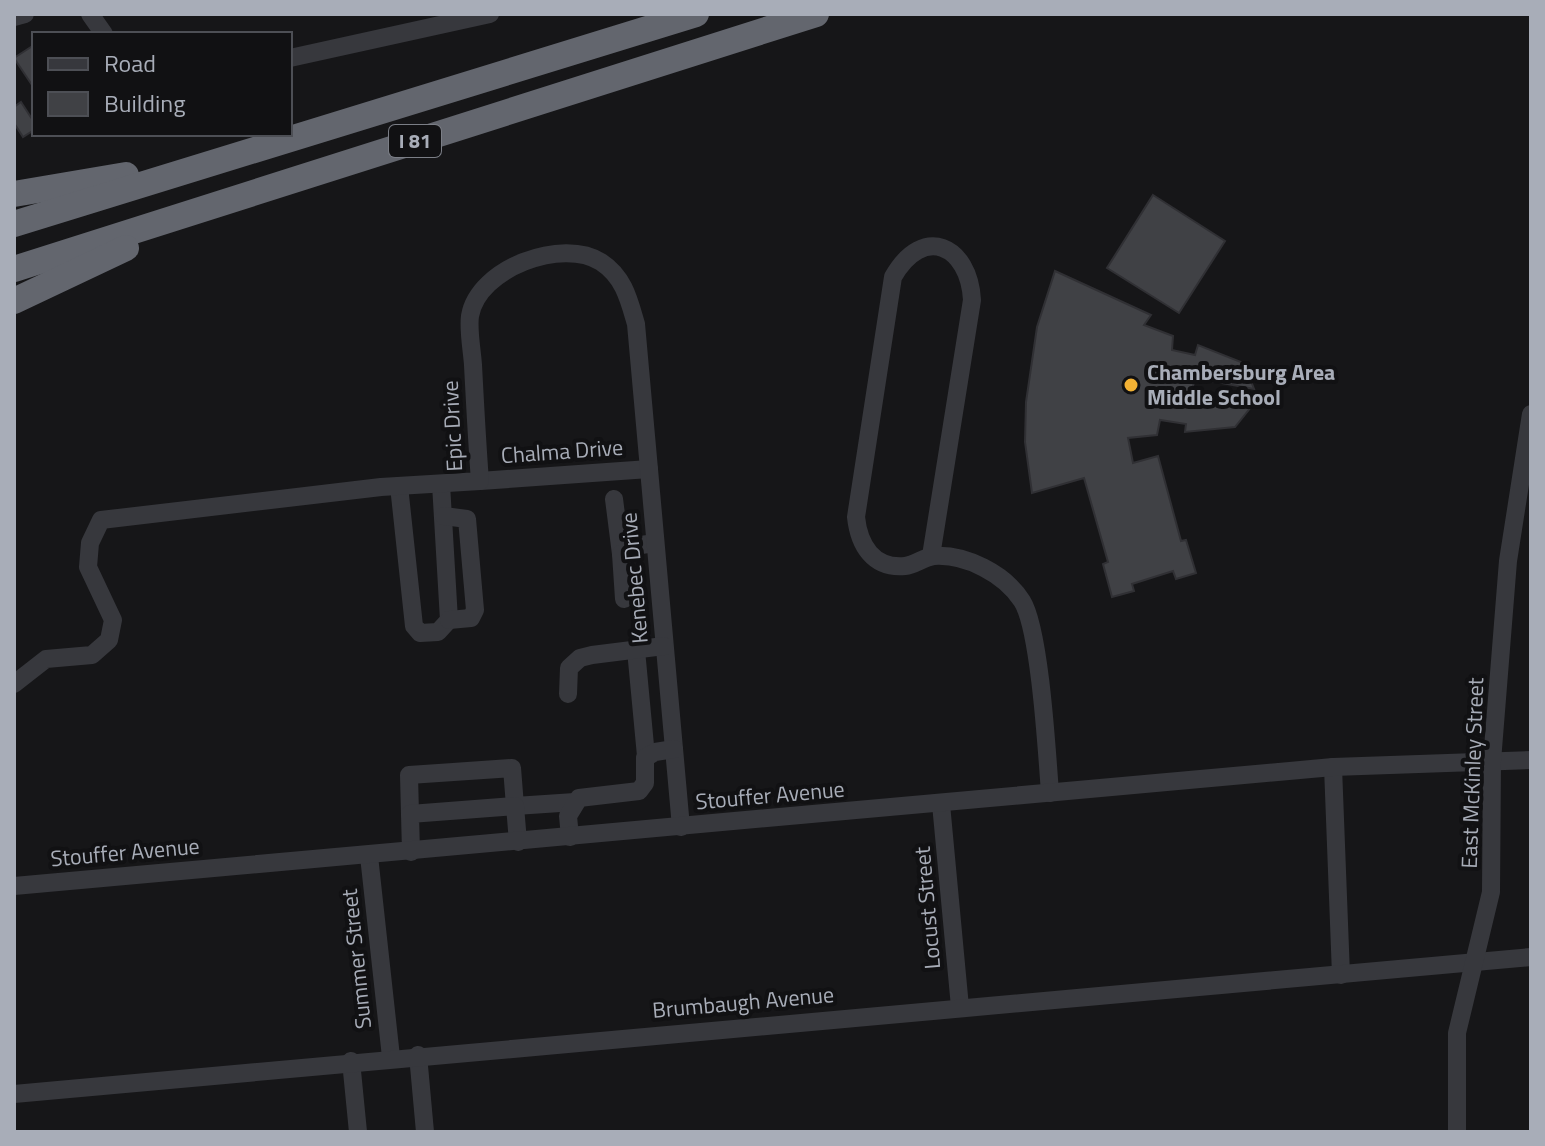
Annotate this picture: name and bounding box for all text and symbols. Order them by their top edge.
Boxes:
legend [32,32,292,136]
text: Road [104,45,156,81]
text: Building [104,85,186,121]
road number: I 81 [389,125,441,157]
place label: Chambersburg Area Middle School [1147,355,1335,414]
marker: Chambersburg Area Middle School [1122,376,1140,394]
street label: Epic Drive [433,380,471,472]
street label: Chalma Drive [500,430,624,472]
street label: Kenebec Drive [611,511,657,645]
street label: East McKinley Street [1452,677,1492,869]
street label: Stouffer Avenue [694,772,846,818]
street label: Stouffer Avenue [49,829,201,875]
street label: Locust Street [905,845,949,971]
street label: Summer Street [332,887,380,1031]
street label: Brumbaugh Avenue [651,977,835,1027]

